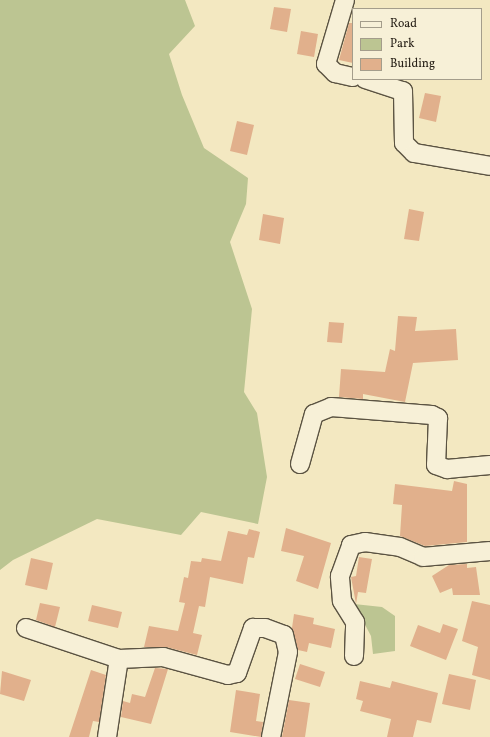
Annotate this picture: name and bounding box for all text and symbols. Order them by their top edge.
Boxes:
legend [352,8,482,80]
text: Road [390,16,417,32]
text: Park [390,36,415,52]
text: Building [390,56,435,72]

